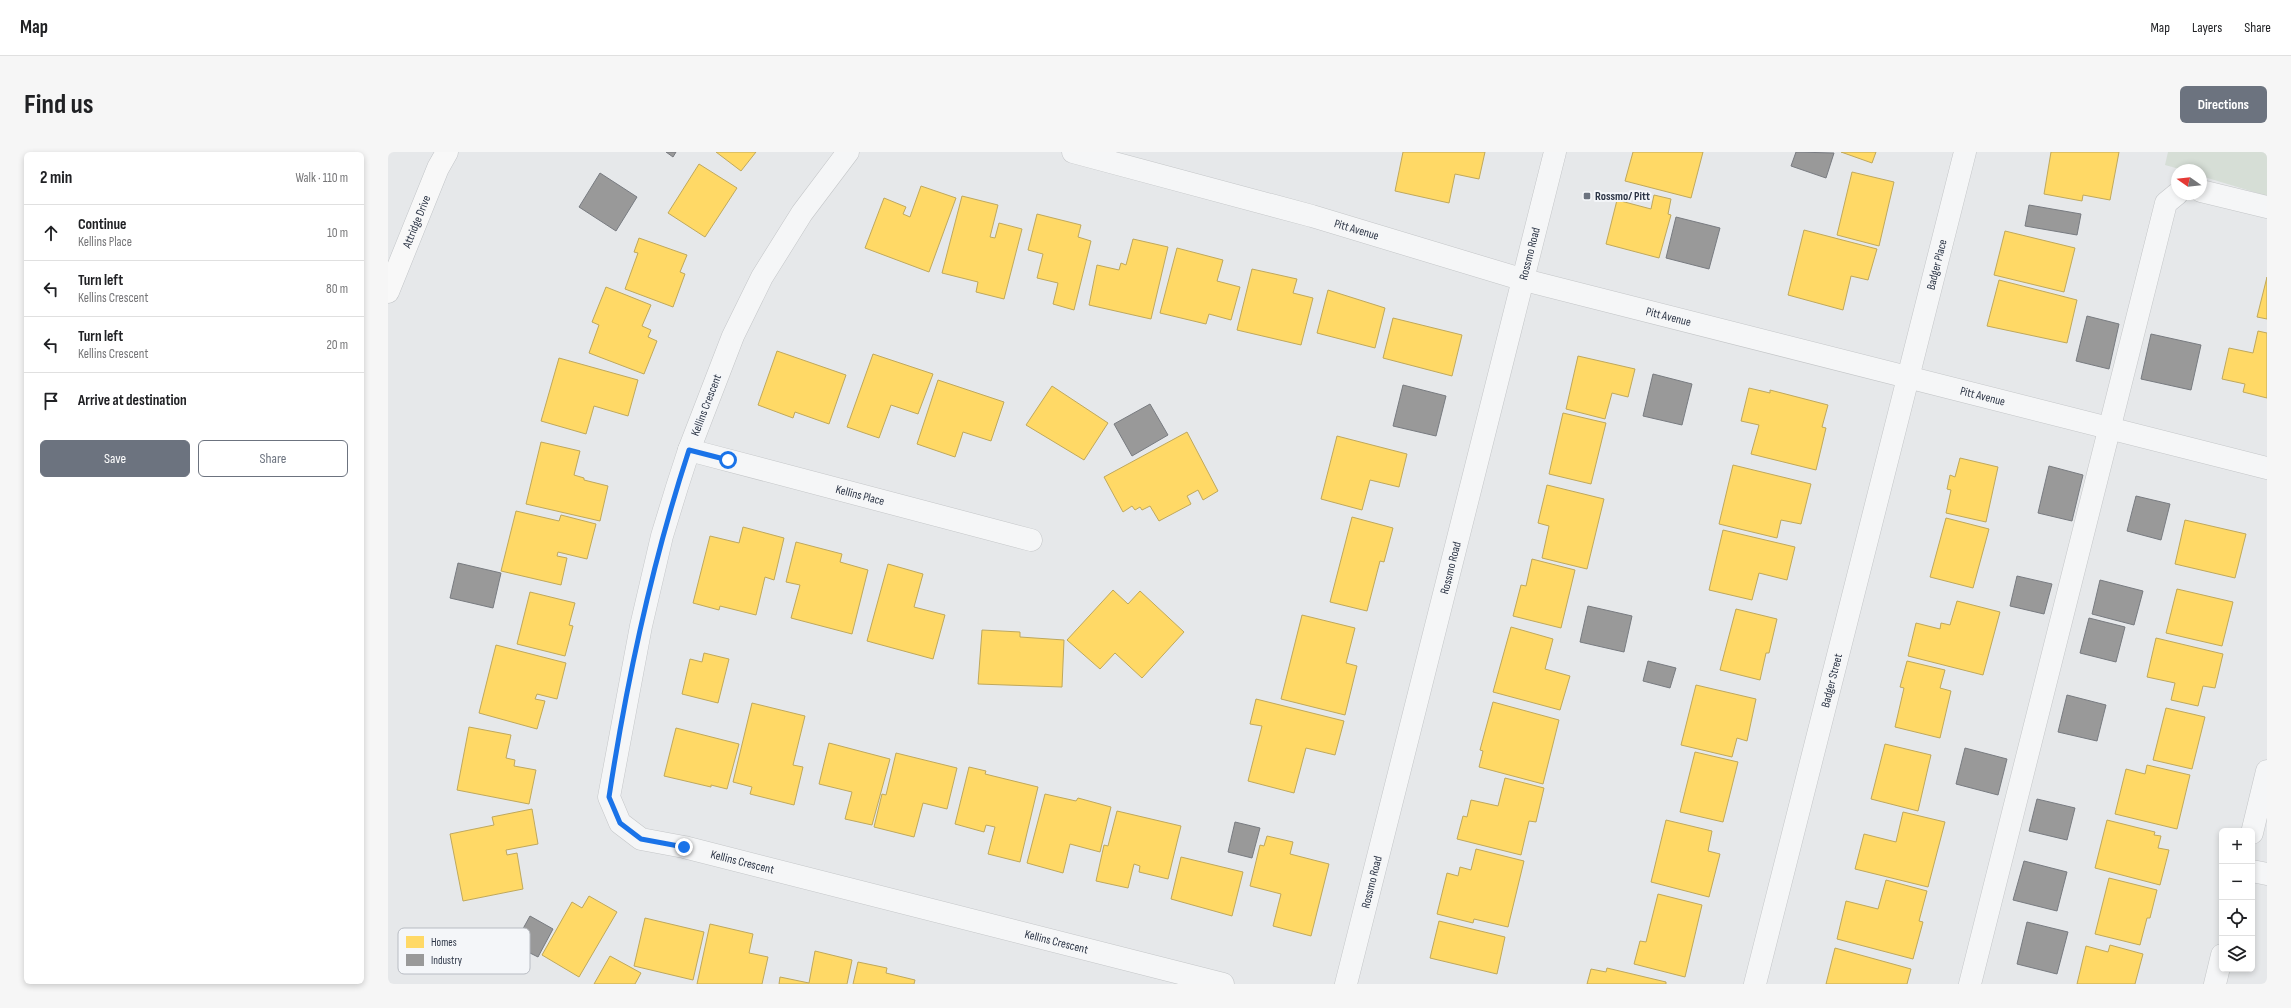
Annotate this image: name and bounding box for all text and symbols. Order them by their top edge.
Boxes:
text: Map [20,16,48,39]
text: Map [2150,19,2170,36]
text: Layers [2192,19,2222,36]
text: Share [2244,19,2271,36]
button: Directions [2180,86,2267,123]
text: Find us [24,88,93,121]
north arrow [2171,164,2207,200]
text: 2 min [40,168,72,188]
text: Walk · 110 m [295,170,348,186]
place label: Rossmo/ Pitt [1595,189,1650,204]
marker: Rossmo/ Pitt [1582,191,1592,201]
street label: Attridge Drive [399,193,434,251]
text: Continue [78,215,127,234]
street label: Pitt Avenue [1332,216,1381,244]
icon: ahead [40,222,62,244]
text: 10 m [327,225,348,241]
street label: Rossmo Road [1516,226,1544,282]
text: Kellins Place [78,234,132,250]
street label: Badger Place [1923,238,1951,291]
text: Turn left [78,271,123,290]
icon: left [40,278,62,300]
text: 80 m [326,281,348,297]
text: Kellins Crescent [78,290,148,306]
street label: Pitt Avenue [1644,304,1693,330]
text: Turn left [78,327,123,346]
icon: left [40,334,62,356]
text: 20 m [326,337,348,353]
text: Kellins Crescent [78,346,148,362]
street label: Kellins Crescent [688,372,725,438]
street label: Pitt Avenue [1958,384,2007,409]
icon: arrive [40,390,62,412]
text: Arrive at destination [78,391,187,410]
button: Save [40,440,190,477]
button: Share [198,440,348,477]
route start [719,451,737,469]
street label: Kellins Place [834,482,886,509]
street label: Rossmo Road [1437,540,1465,596]
street label: Badger Street [1818,652,1846,709]
map controls [2219,828,2255,972]
button: + [2219,828,2255,864]
route end [675,838,693,856]
street label: Kellins Crescent [709,847,776,878]
street label: Rossmo Road [1358,854,1386,910]
button: − [2219,864,2255,900]
button: locate [2219,900,2255,936]
street label: Kellins Crescent [1023,927,1090,958]
legend [398,928,530,974]
text: Homes [431,936,457,949]
button: layers [2219,936,2255,972]
text: Industry [431,954,463,967]

